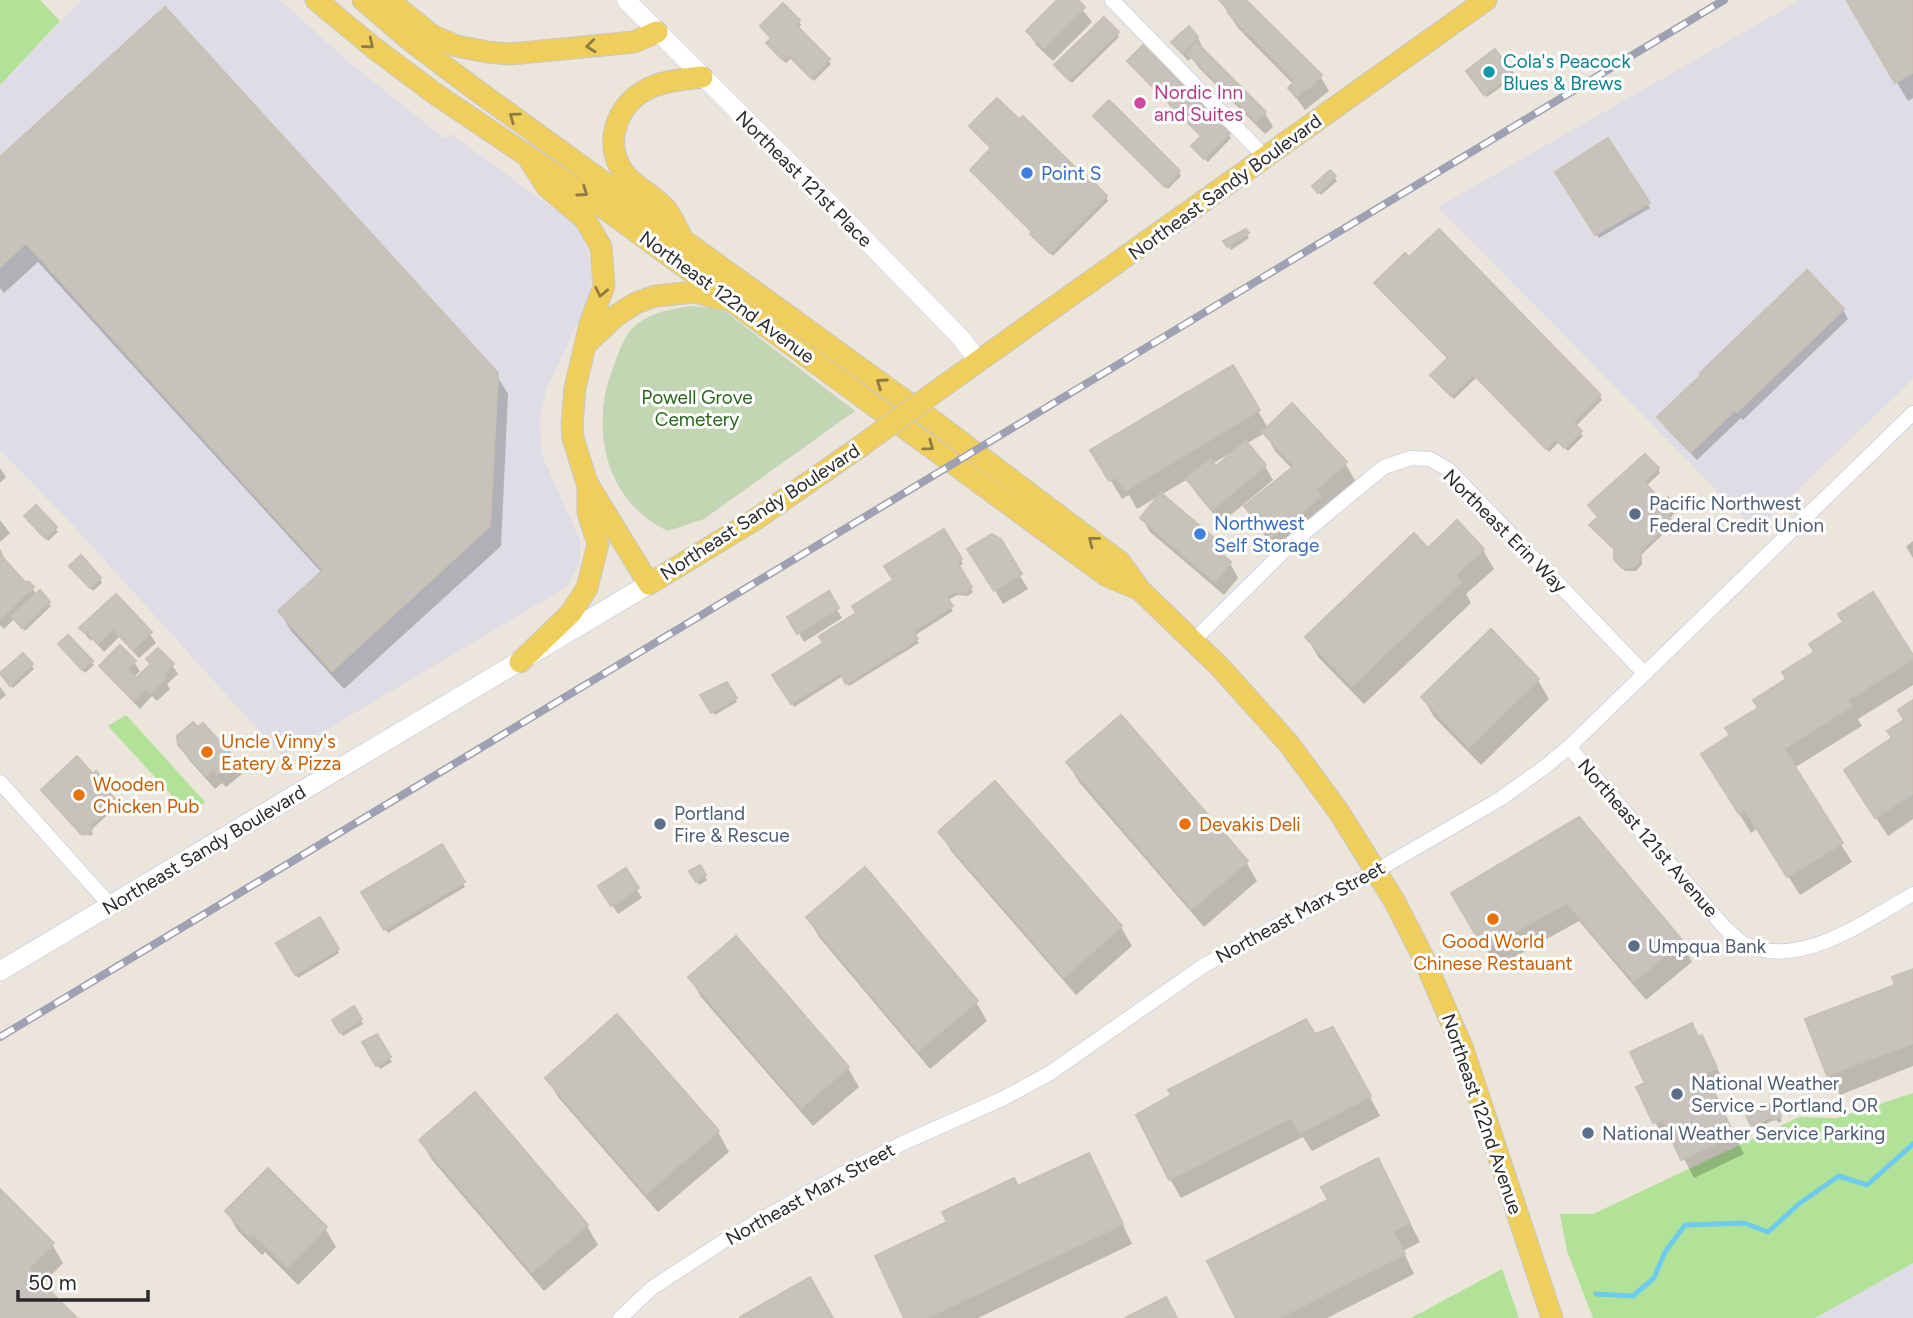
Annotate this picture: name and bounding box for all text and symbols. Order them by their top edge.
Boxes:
one-way arrow [361,35,374,48]
one-way arrow [586,38,597,53]
place label: Cola's Peacock Blues & Brews [1503,50,1631,95]
marker: Cola's Peacock Blues & Brews [1481,64,1497,80]
place label: Nordic Inn and Suites [1154,81,1243,126]
marker: Nordic Inn and Suites [1132,95,1148,111]
street label: Northeast 121st Place [731,106,877,252]
street label: Northeast Sandy Boulevard [1124,109,1326,265]
one-way arrow [509,113,522,126]
place label: Point S [1041,162,1101,185]
marker: Point S [1019,165,1035,181]
one-way arrow [575,184,588,196]
street label: Northeast 122nd Avenue [635,226,819,368]
one-way arrow [595,286,609,298]
one-way arrow [876,379,889,391]
park label: Powell Grove Cemetery [641,386,753,431]
one-way arrow [921,438,934,450]
street label: Northeast Sandy Boulevard [656,439,864,585]
street label: Northeast Erin Way [1438,464,1572,598]
place label: Pacific Northwest Federal Credit Union [1649,492,1824,537]
marker: Pacific Northwest Federal Credit Union [1627,506,1643,522]
place label: Northwest Self Storage [1214,512,1319,557]
marker: Northwest Self Storage [1192,526,1208,542]
one-way arrow [1088,536,1101,549]
place label: Uncle Vinny's Eatery & Pizza [221,730,341,775]
marker: Uncle Vinny's Eatery & Pizza [199,744,215,760]
street label: Northeast 121st Avenue [1573,754,1723,922]
place label: Wooden Chicken Pub [93,773,199,818]
street label: Northeast Sandy Boulevard [98,780,310,920]
marker: Wooden Chicken Pub [71,787,87,803]
place label: Portland Fire & Rescue [674,802,790,847]
place label: Devakis Deli [1199,813,1301,836]
marker: Portland Fire & Rescue [652,816,668,832]
marker: Devakis Deli [1177,816,1193,832]
street label: Northeast Marx Street [1211,856,1389,968]
marker: Good World Chinese Restauant [1485,911,1501,927]
place label: Good World Chinese Restauant [1413,930,1573,975]
place label: Umpqua Bank [1648,935,1767,958]
marker: Umpqua Bank [1626,938,1642,954]
street label: Northeast 122nd Avenue [1437,1011,1527,1217]
place label: National Weather Service - Portland, OR [1691,1072,1878,1117]
marker: National Weather Service - Portland, OR [1669,1086,1685,1102]
place label: National Weather Service Parking [1602,1122,1885,1145]
marker: National Weather Service Parking [1580,1125,1596,1141]
street label: Northeast Marx Street [721,1138,899,1250]
scale bar [18,1258,147,1302]
text: 50 m [28,1270,77,1295]

